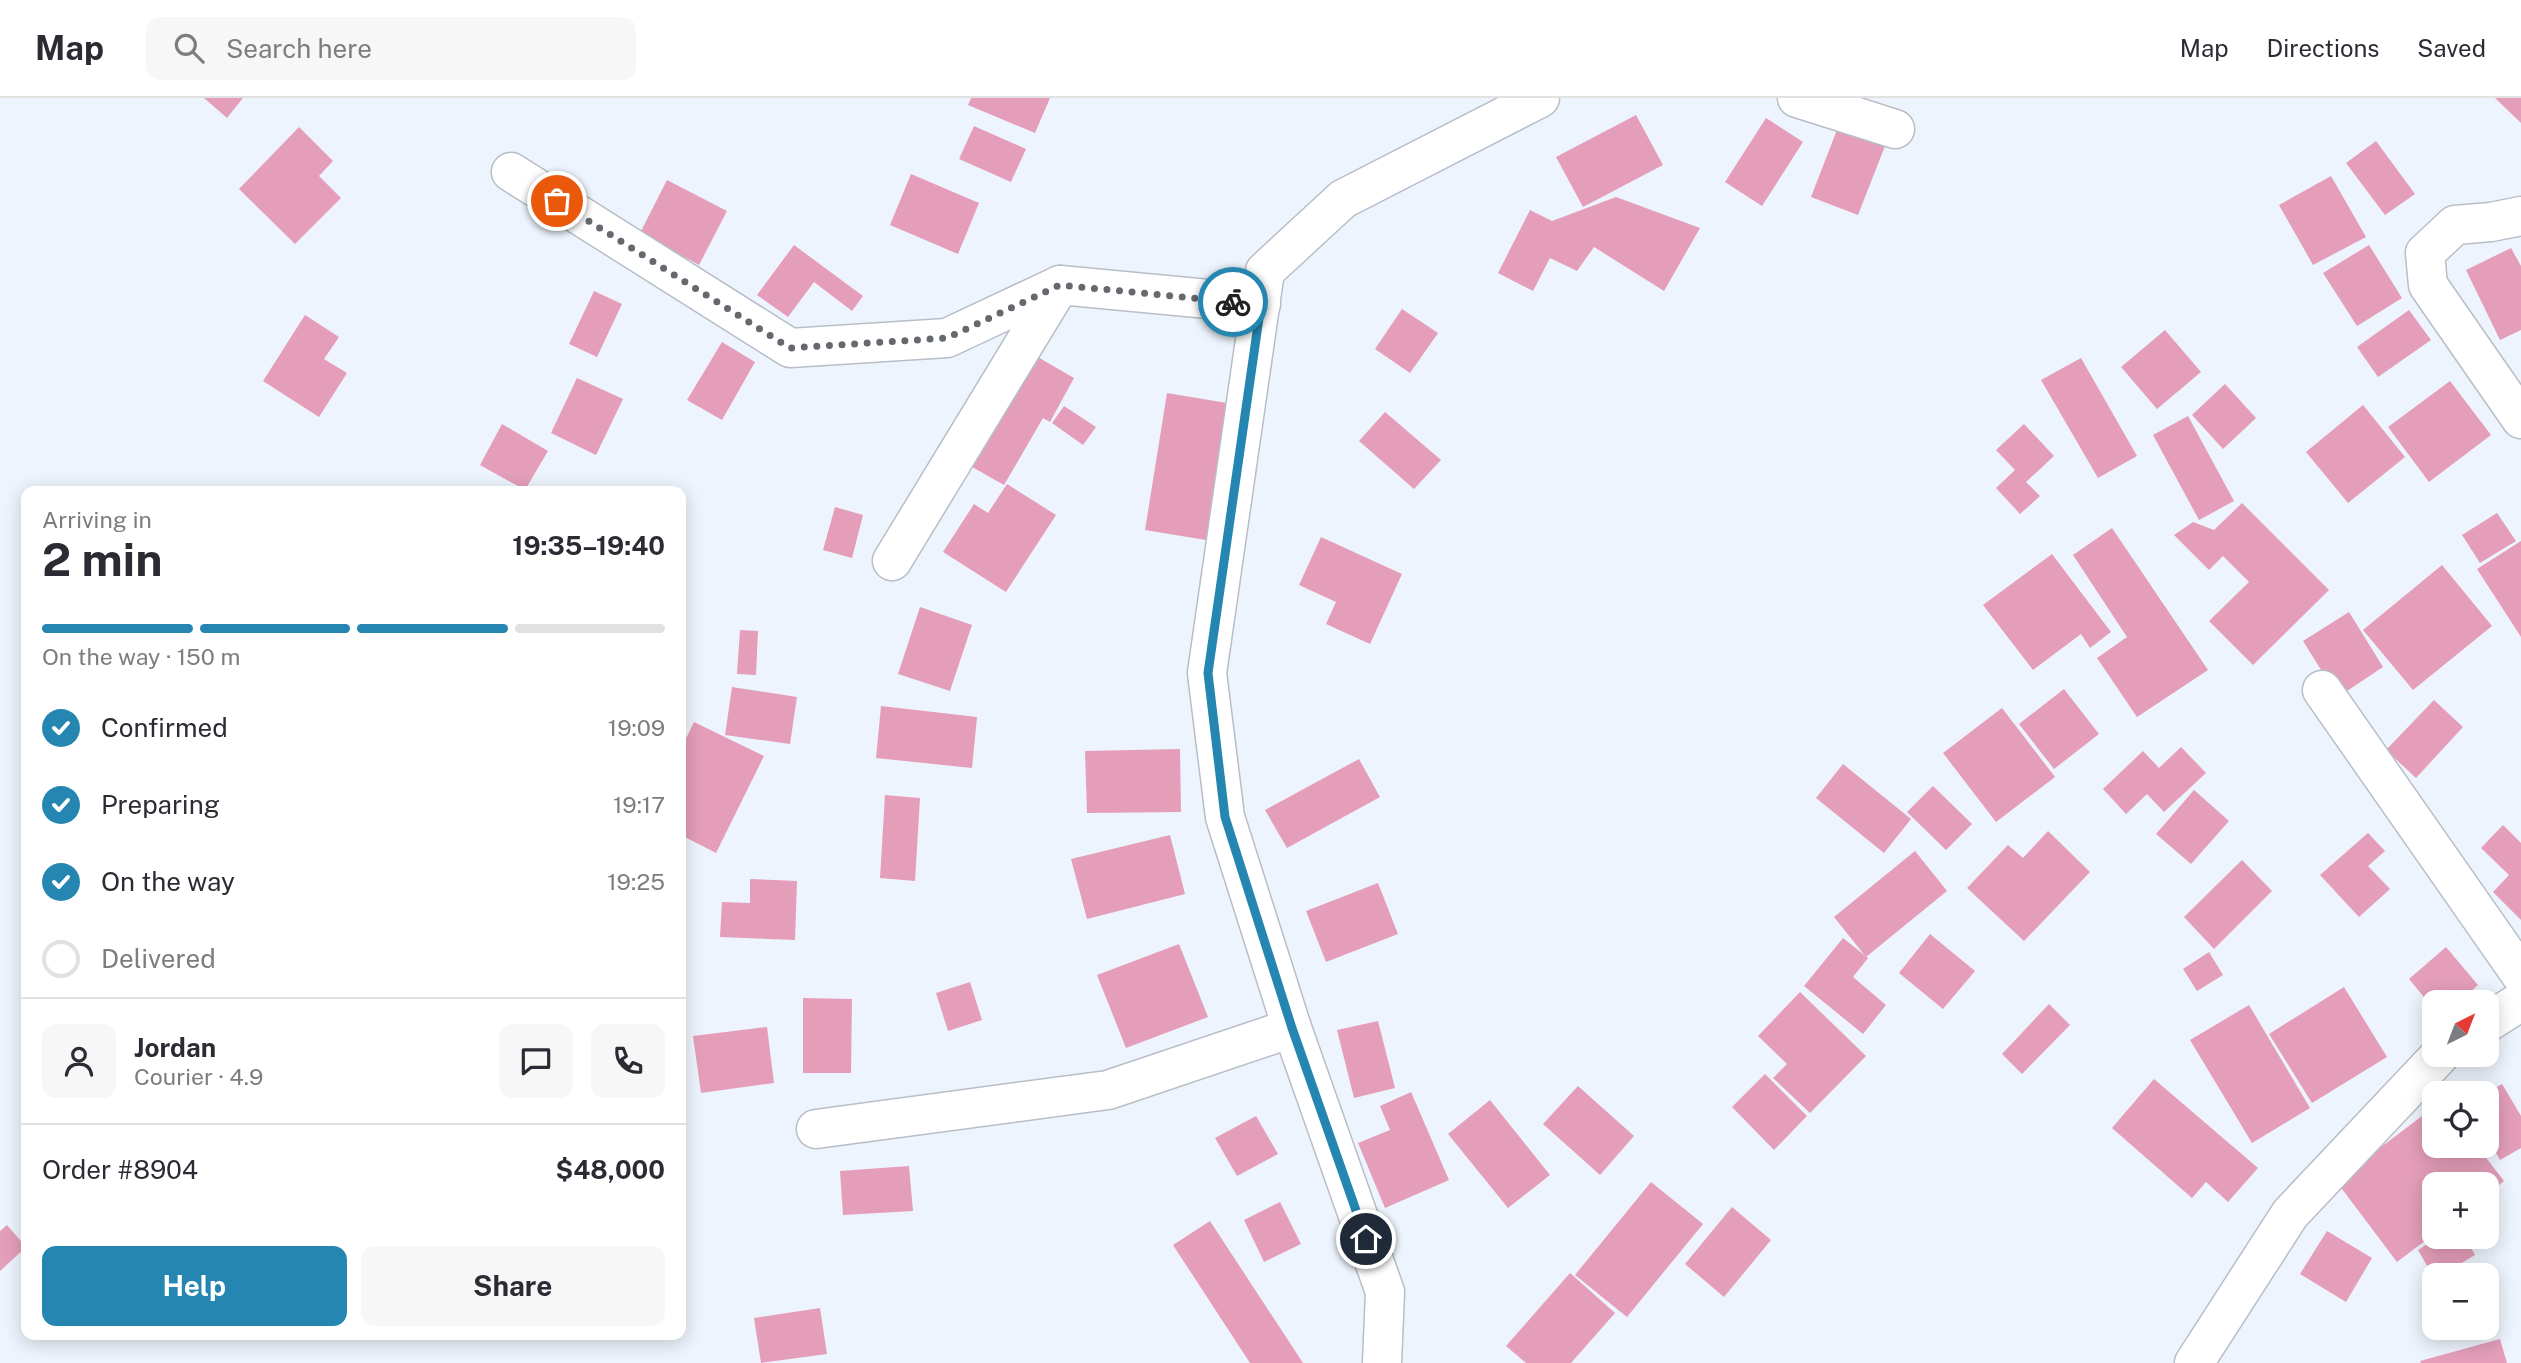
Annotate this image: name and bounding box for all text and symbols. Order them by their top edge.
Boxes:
search box [146,17,636,80]
text: Map [35,29,104,67]
icon: search [170,29,208,67]
text: Search here [226,33,372,64]
text: Map [2180,34,2229,62]
text: Directions [2267,34,2379,62]
text: Saved [2417,34,2486,62]
pin [527,171,587,231]
icon: bag [538,182,576,220]
courier [1198,267,1268,337]
icon: bike [1214,283,1252,321]
text: Arriving in [42,506,152,533]
text: 19:35–19:40 [512,530,665,561]
text: 2 min [42,532,162,586]
text: On the way · 150 m [42,643,240,670]
icon: check [42,709,80,747]
text: Confirmed [101,712,228,743]
text: 19:09 [608,714,665,741]
icon: check [42,786,80,824]
text: Preparing [101,789,220,820]
text: 19:17 [613,791,665,818]
icon: check [42,863,80,901]
text: On the way [101,866,235,897]
text: 19:25 [607,868,665,895]
text: Delivered [101,943,216,974]
north arrow [2422,990,2499,1068]
map controls [2422,990,2499,1340]
button: person [42,1024,116,1098]
button: chat [499,1024,573,1098]
button: phone [591,1024,665,1098]
text: Jordan [134,1032,216,1063]
text: Courier · 4.9 [134,1063,263,1090]
button: locate [2422,1081,2499,1158]
text: Order #8904 [42,1154,198,1185]
text: $48,000 [555,1154,665,1185]
button: + [2422,1172,2499,1249]
pin [1336,1209,1396,1269]
icon: home [1347,1220,1385,1258]
button: Help [42,1246,347,1326]
button: Share [361,1246,665,1326]
button: − [2422,1263,2499,1340]

